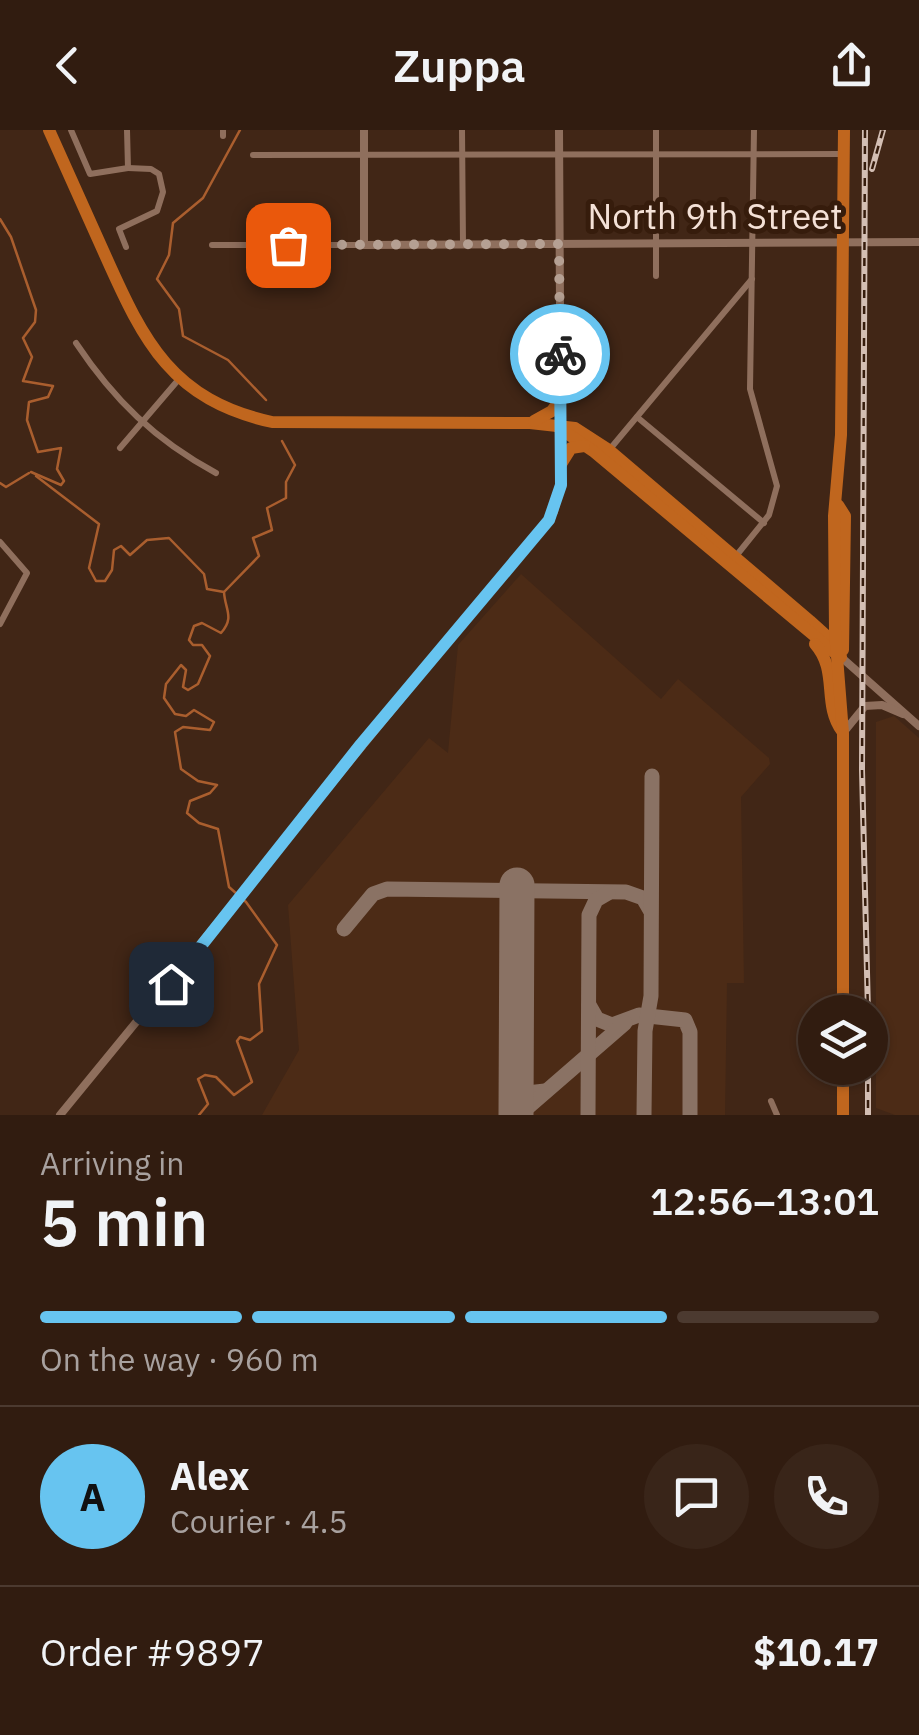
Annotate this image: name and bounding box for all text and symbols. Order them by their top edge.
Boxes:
text: Zuppa [393,36,526,94]
icon: back [40,38,95,93]
icon: share [824,38,879,93]
street label: North 9th Street [587,193,843,239]
pin [246,203,331,288]
icon: bag [261,218,316,273]
courier [510,304,610,404]
icon: bike [533,327,588,382]
pin [129,942,214,1027]
icon: home [144,957,199,1012]
map controls [798,995,888,1085]
button: layers [798,995,888,1085]
text: Arriving in [40,1142,185,1184]
text: 12:56–13:01 [650,1176,879,1225]
text: 5 min [40,1179,208,1264]
text: On the way · 960 m [40,1338,319,1380]
button: chat [644,1444,749,1549]
button: phone [774,1444,879,1549]
text: Alex [170,1451,250,1500]
text: A [79,1472,106,1521]
text: Courier · 4.5 [170,1500,348,1542]
text: Order #9897 [40,1627,265,1676]
text: $10.17 [753,1627,879,1676]

